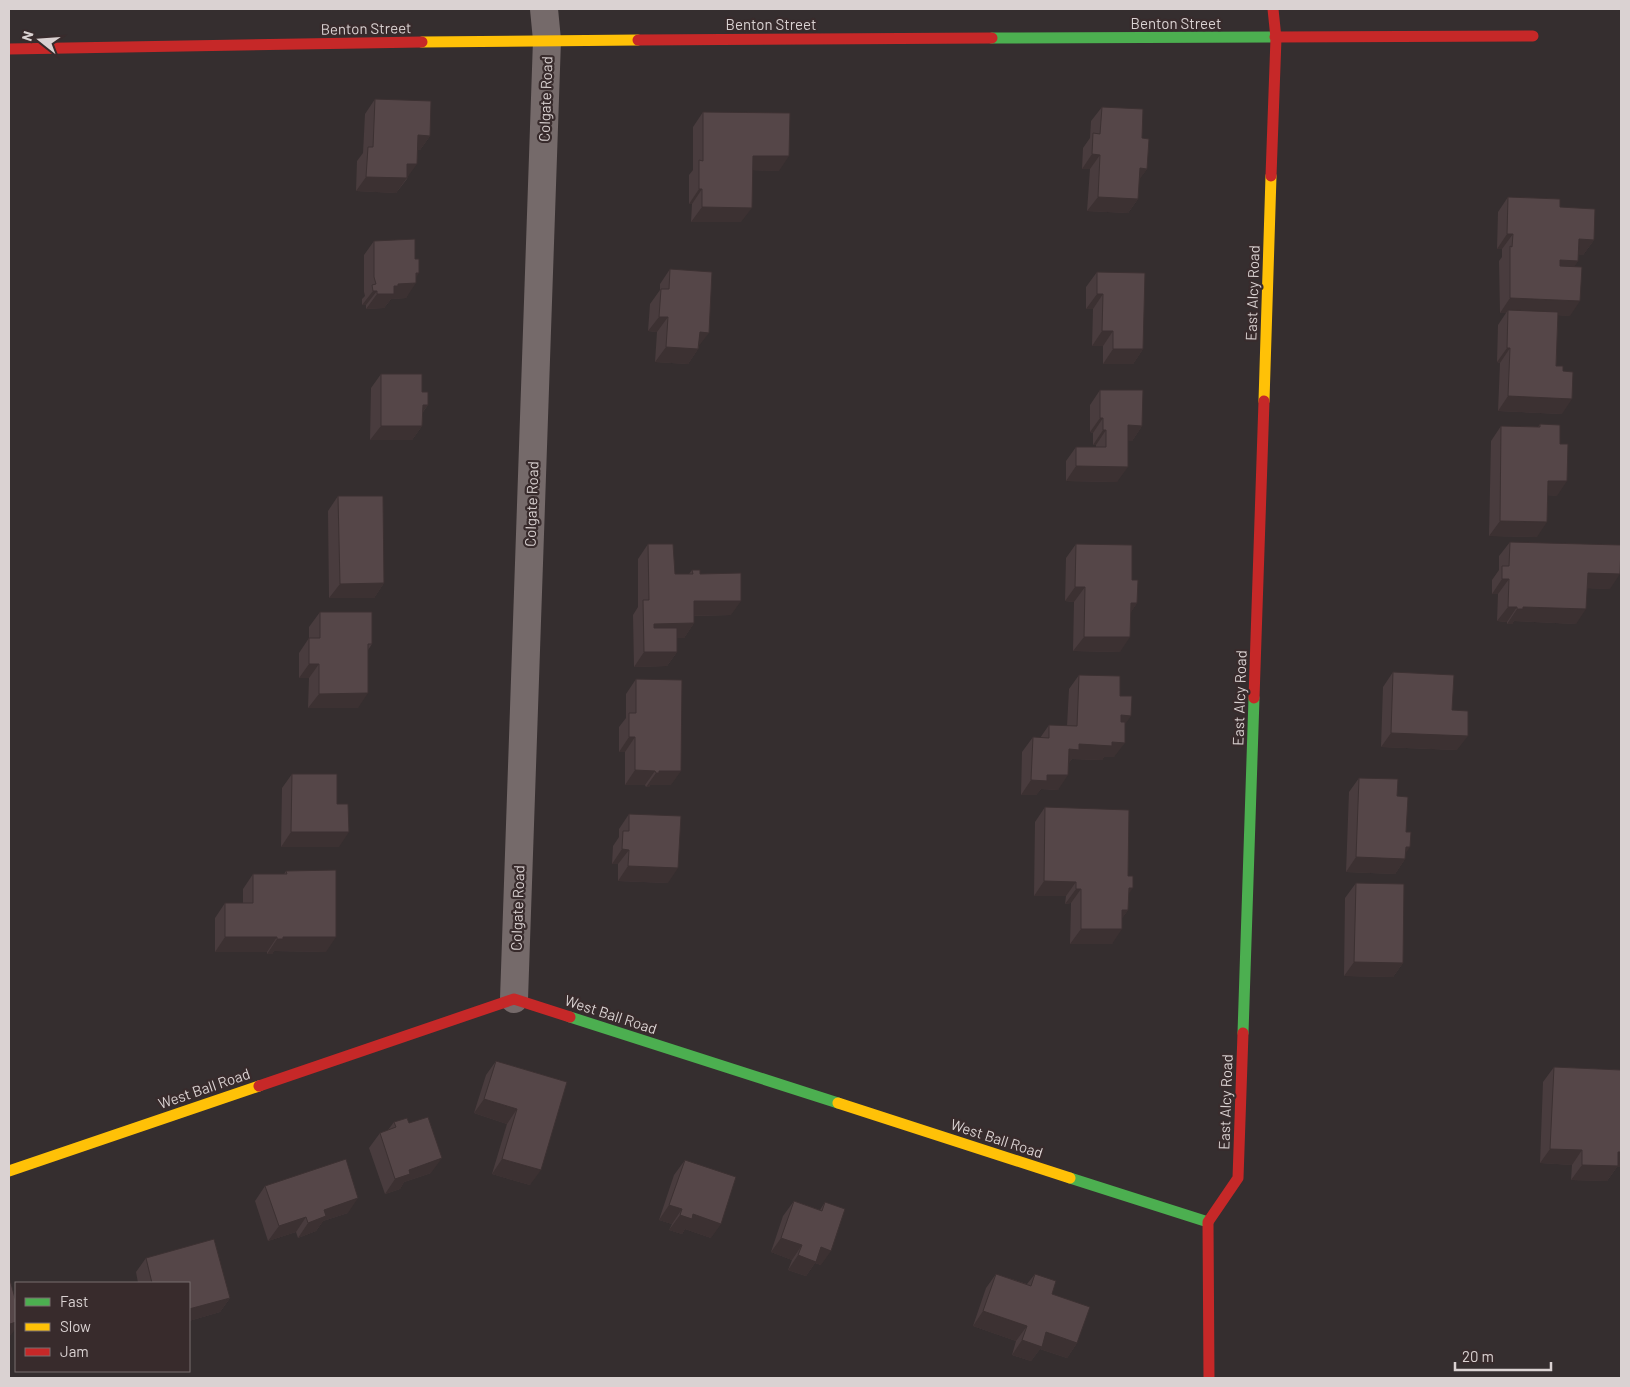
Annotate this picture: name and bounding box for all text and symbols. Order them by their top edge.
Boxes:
street label: Benton Street [1131,14,1221,32]
north arrow [15,15,65,65]
street label: Benton Street [726,15,816,33]
street label: Benton Street [320,18,412,38]
text: N [18,29,37,43]
street label: Colgate Road [535,56,555,142]
street label: East Alcy Road [1241,245,1263,341]
street label: Colgate Road [521,461,541,547]
street label: East Alcy Road [1228,650,1250,746]
street label: Colgate Road [507,865,527,951]
street label: West Ball Road [563,991,659,1037]
street label: East Alcy Road [1214,1054,1236,1150]
street label: West Ball Road [156,1064,252,1112]
street label: West Ball Road [949,1115,1045,1161]
legend [15,1282,190,1372]
text: Fast [60,1292,88,1310]
text: Slow [60,1317,91,1335]
scale bar [1455,1340,1551,1372]
text: Jam [60,1342,89,1360]
text: 20 m [1462,1347,1494,1365]

